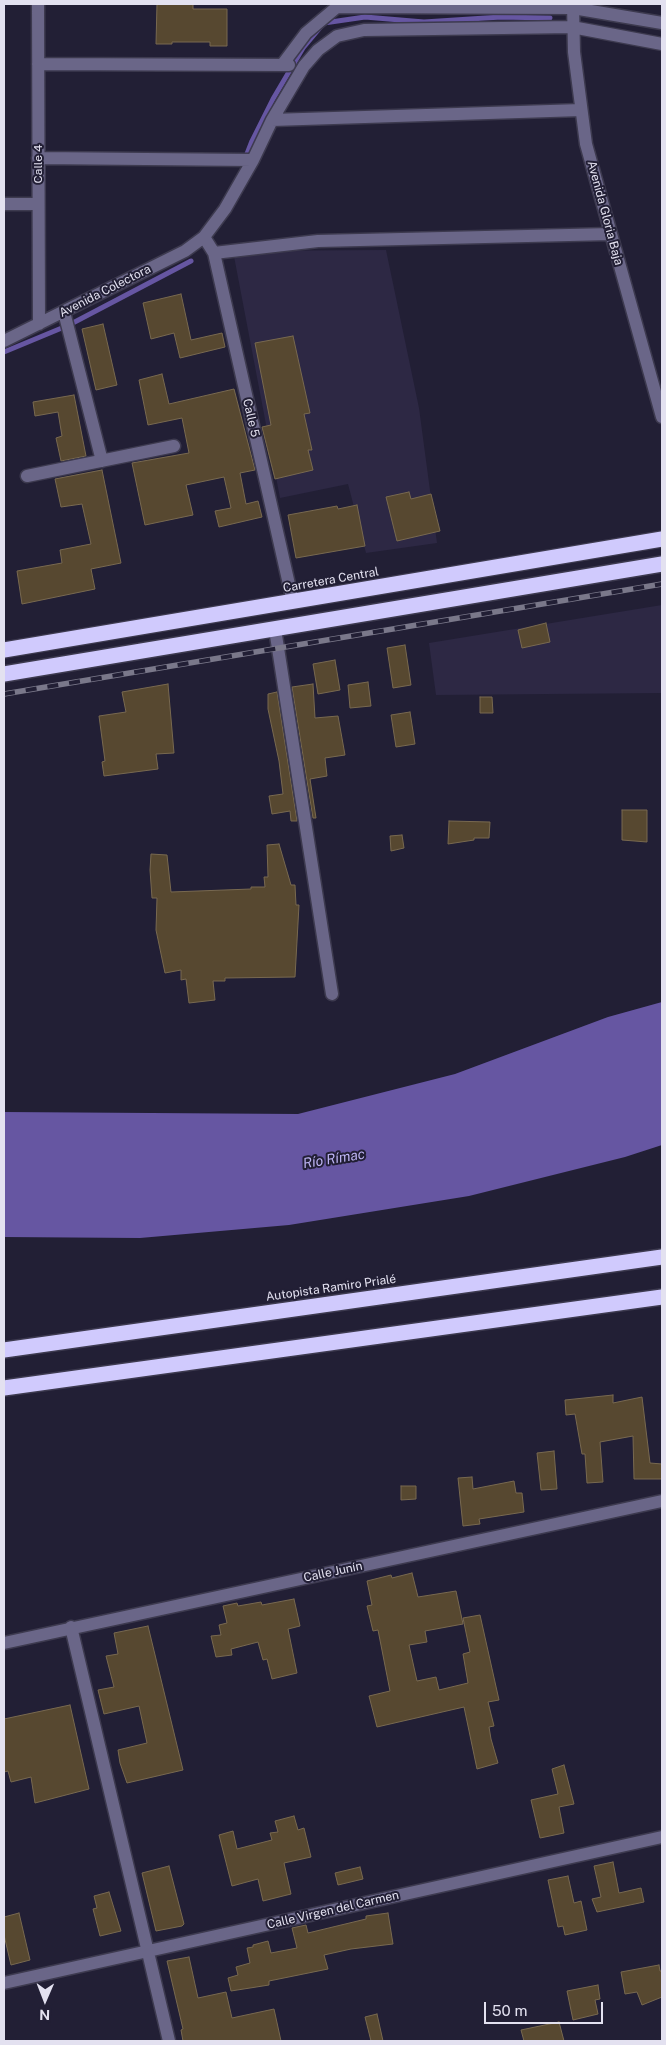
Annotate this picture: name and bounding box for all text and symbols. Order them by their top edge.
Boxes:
street label: Calle 4 [31,145,45,183]
street label: Avenida Gloria Baja [584,159,626,267]
street label: Avenida Colectora [57,262,153,320]
street label: Calle 5 [240,397,262,439]
street label: Carretera Central [282,564,380,596]
water label: Río Rímac [302,1146,366,1172]
street label: Autopista Ramiro Prialé [265,1272,397,1304]
street label: Calle Junín [302,1559,364,1585]
street label: Calle Virgen del Carmen [266,1888,400,1932]
north arrow [20,1975,70,2025]
scale bar [486,1992,605,2024]
text: 50 m [492,2002,527,2019]
text: N [39,2007,50,2023]

